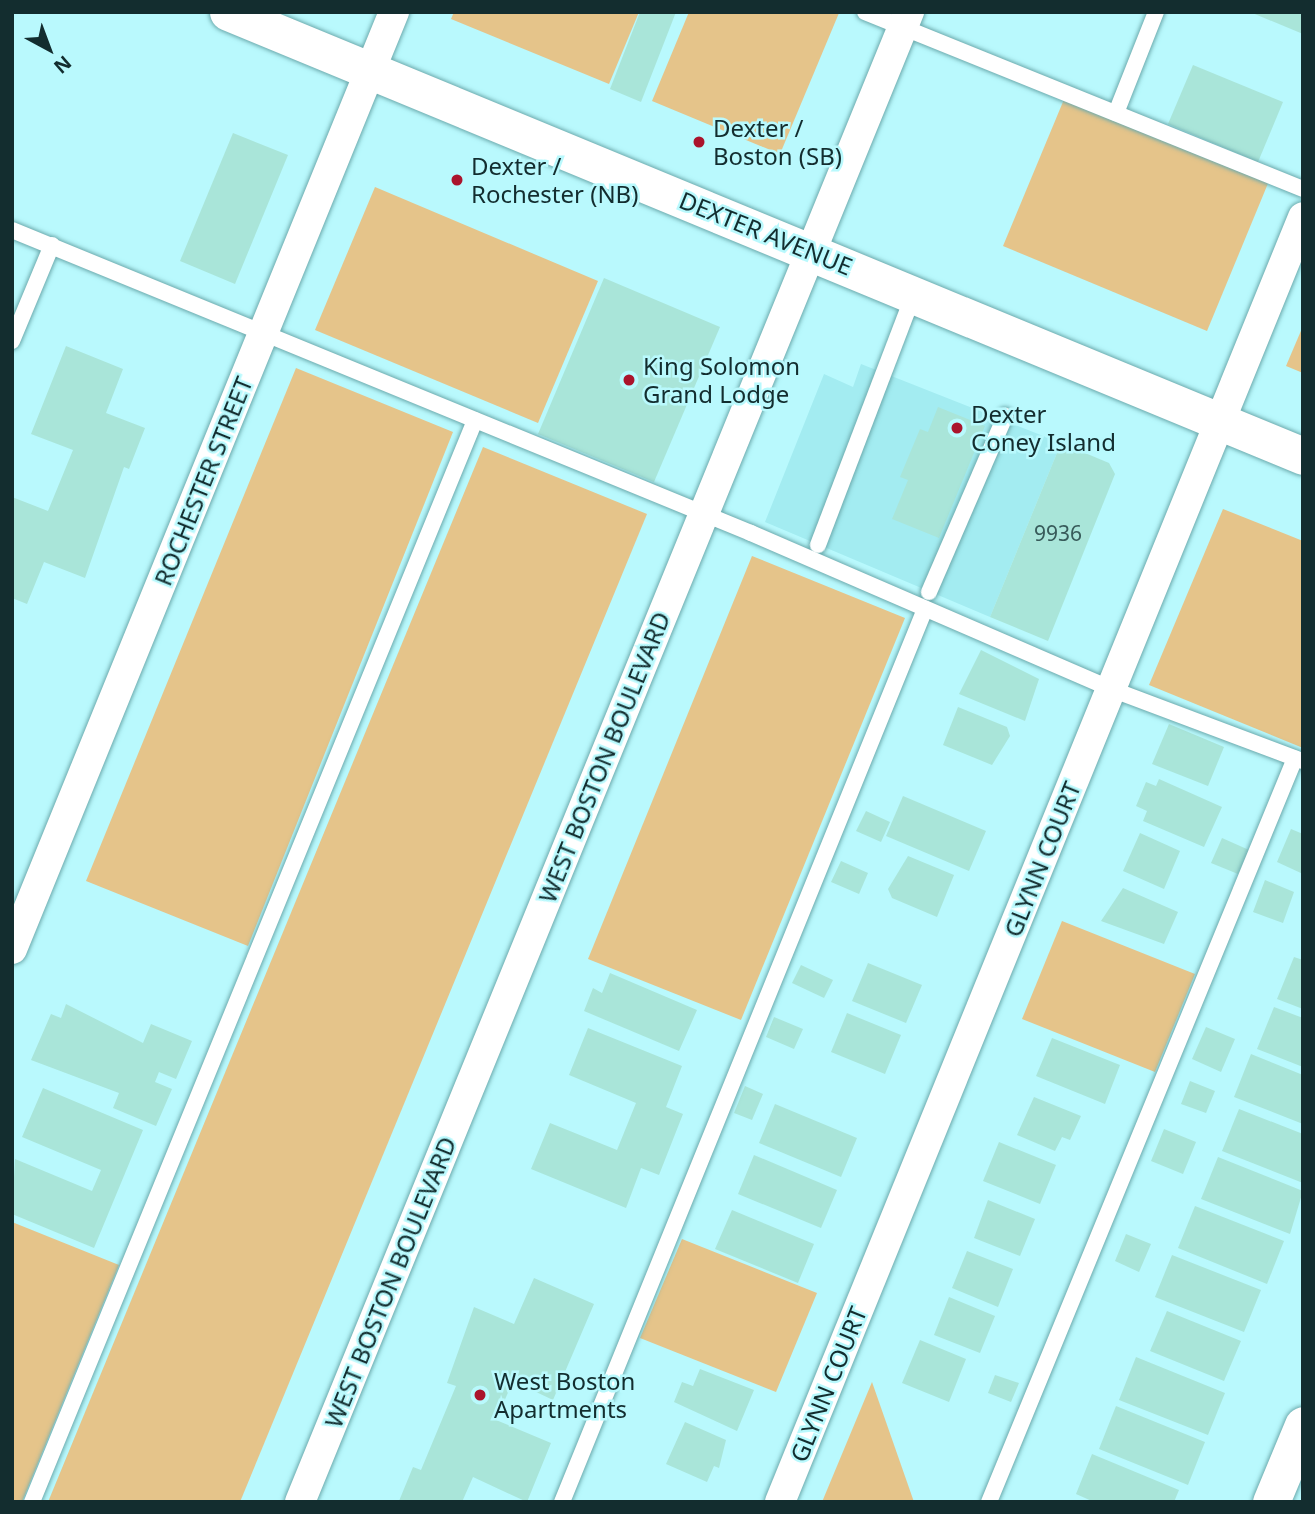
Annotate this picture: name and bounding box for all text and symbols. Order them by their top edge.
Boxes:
north arrow [14,14,84,84]
text: N [48,50,77,80]
place label: Dexter / Boston (SB) [713,114,842,170]
marker: Dexter / Boston (SB) [691,134,707,150]
place label: Dexter / Rochester (NB) [471,152,638,208]
marker: Dexter / Rochester (NB) [449,172,465,188]
street label: DEXTER AVENUE [675,185,857,281]
place label: King Solomon Grand Lodge [643,352,800,408]
street label: ROCHESTER STREET [148,372,258,590]
marker: King Solomon Grand Lodge [621,372,637,388]
place label: Dexter Coney Island [971,400,1116,456]
marker: Dexter Coney Island [949,420,965,436]
house number: 9936 [1034,520,1082,546]
street label: WEST BOSTON BOULEVARD [532,607,676,907]
street label: GLYNN COURT [998,777,1086,941]
street label: WEST BOSTON BOULEVARD [318,1132,462,1432]
street label: GLYNN COURT [784,1302,872,1466]
place label: West Boston Apartments [494,1367,635,1423]
marker: West Boston Apartments [472,1387,488,1403]

